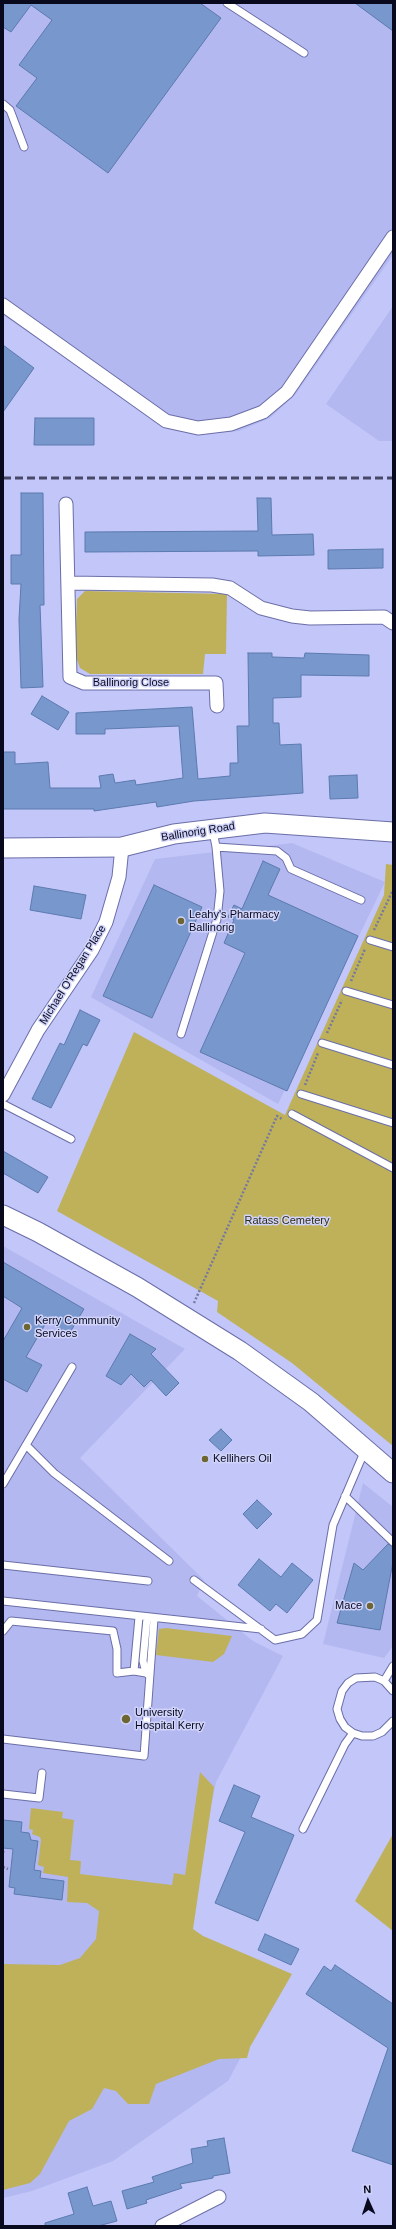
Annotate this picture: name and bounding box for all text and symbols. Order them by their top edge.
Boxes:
street label: Ballinorig Close [93,676,169,690]
street label: Ballinorig Road [160,820,236,844]
place label: Leahy's Pharmacy Ballinorig [189,908,279,934]
marker: Leahy's Pharmacy Ballinorig [176,916,186,926]
street label: Michael O'Regan Place [37,923,109,1027]
park label: Ratass Cemetery [245,1214,329,1228]
place label: Kerry Community Services [35,1314,120,1340]
marker: Kerry Community Services [22,1322,32,1332]
place label: Kellihers Oil [213,1452,272,1466]
marker: Kellihers Oil [200,1454,210,1464]
place label: Mace [335,1599,362,1613]
marker: Mace [365,1601,375,1611]
place label: University Hospital Kerry [135,1706,204,1732]
marker: University Hospital Kerry [120,1713,132,1725]
north arrow [348,2181,388,2221]
text: N [363,2183,372,2195]

